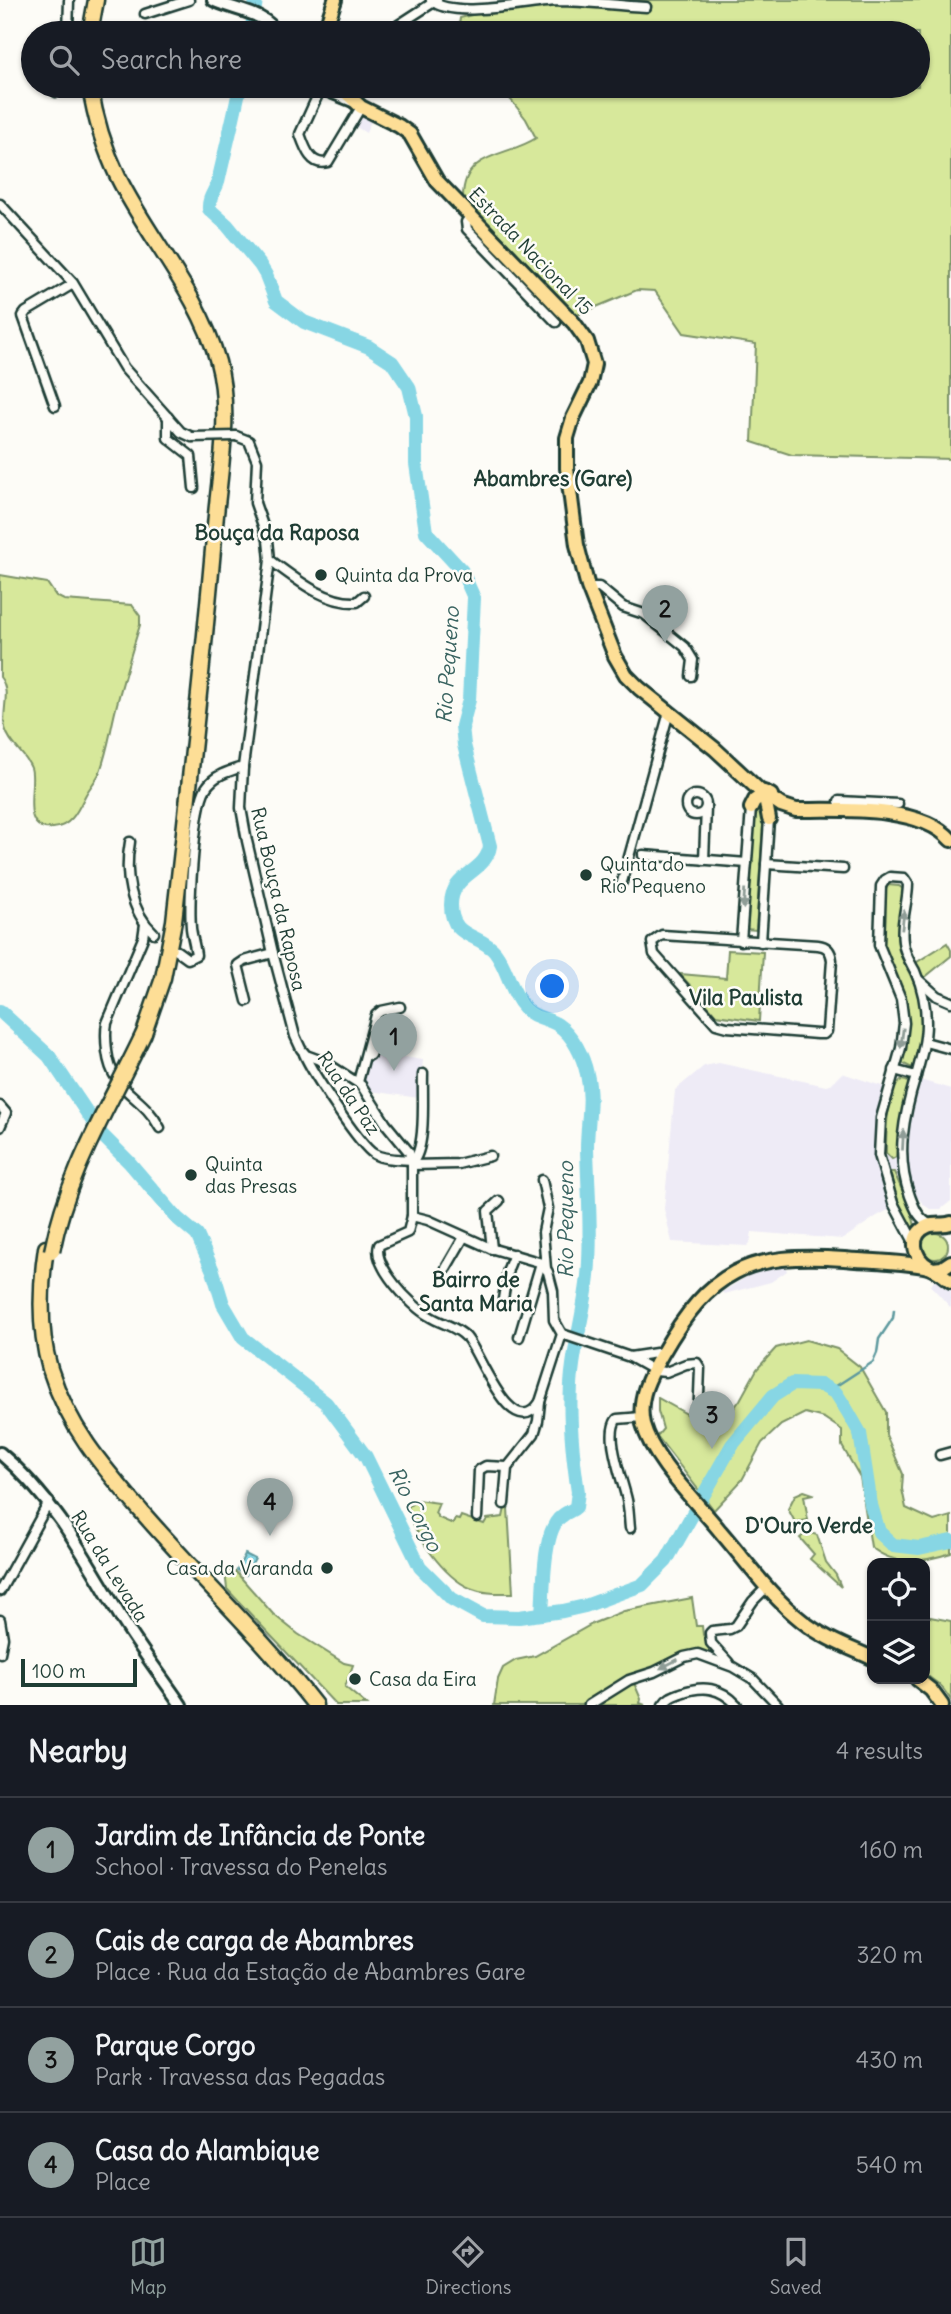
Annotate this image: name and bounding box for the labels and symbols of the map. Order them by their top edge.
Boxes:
street label: Estrada Nacional 15 [464,182,598,320]
district label: Abambres (Gare) [474,465,632,492]
district label: Bouça da Raposa [194,519,360,546]
place label: Quinta da Prova [335,563,474,587]
marker: Quinta da Prova [313,567,329,583]
pin: 2 [642,585,688,643]
water label: Rio Pequeno [430,604,465,724]
street label: Rua Bouça da Raposa [246,805,312,993]
place label: Quinta do Rio Pequeno [600,852,706,898]
marker: Quinta do Rio Pequeno [578,867,594,883]
one-way arrow [738,888,749,910]
one-way arrow [898,908,909,930]
your location [535,969,569,1003]
district label: Vila Paulista [689,984,803,1011]
pin: 1 [371,1013,417,1071]
one-way arrow [897,1027,908,1049]
street label: Rua da Paz [312,1047,386,1139]
one-way arrow [897,1129,908,1151]
place label: Quinta das Presas [205,1152,297,1198]
water label: Rio Pequeno [552,1160,579,1279]
marker: Quinta das Presas [183,1167,199,1183]
district label: Bairro de Santa Maria [419,1266,533,1317]
pin: 3 [689,1391,735,1449]
water label: Rio Corgo [383,1462,449,1557]
pin: 4 [247,1478,293,1536]
street label: Rua da Levada [66,1506,154,1626]
district label: D'Ouro Verde [745,1512,873,1539]
place label: Casa da Varanda [166,1556,313,1580]
marker: Casa da Varanda [319,1560,335,1576]
scale bar [21,1656,136,1688]
one-way arrow [659,1659,679,1670]
place label: Casa da Eira [369,1667,477,1691]
marker: Casa da Eira [347,1671,363,1687]

